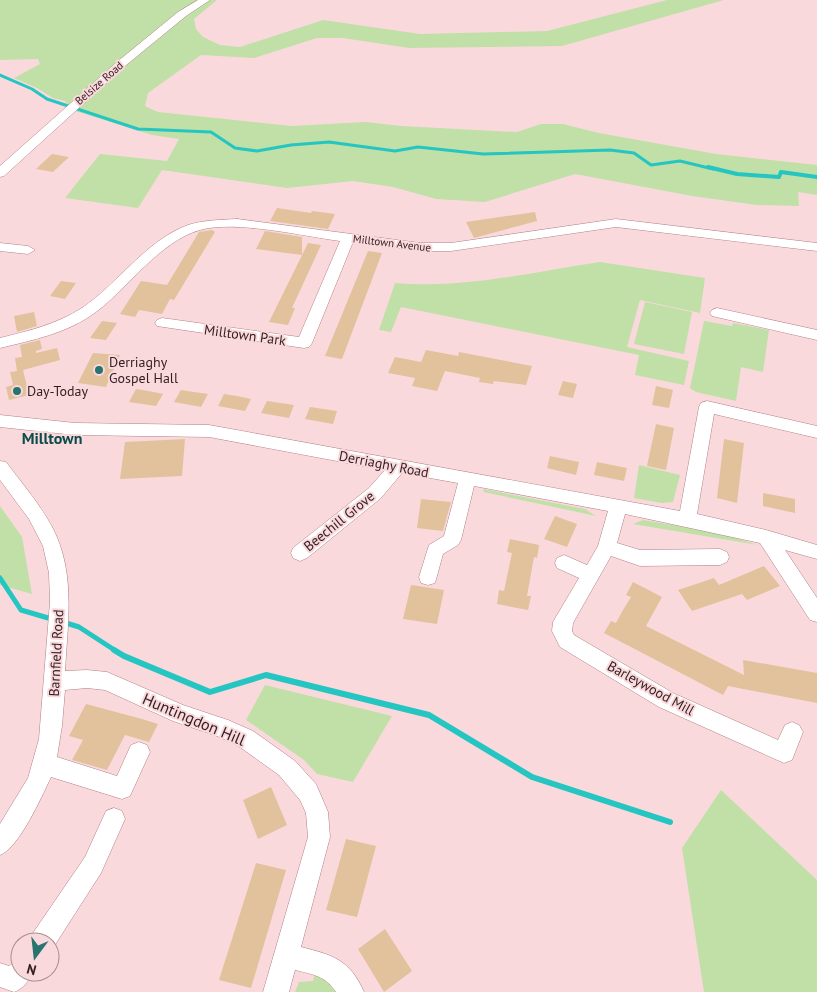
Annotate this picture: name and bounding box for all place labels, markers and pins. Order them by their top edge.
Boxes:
place label: Derriaghy Gospel Hall [109,353,178,387]
marker: Derriaghy Gospel Hall [93,364,105,376]
place label: Day-Today [27,382,88,400]
marker: Day-Today [11,385,23,397]

